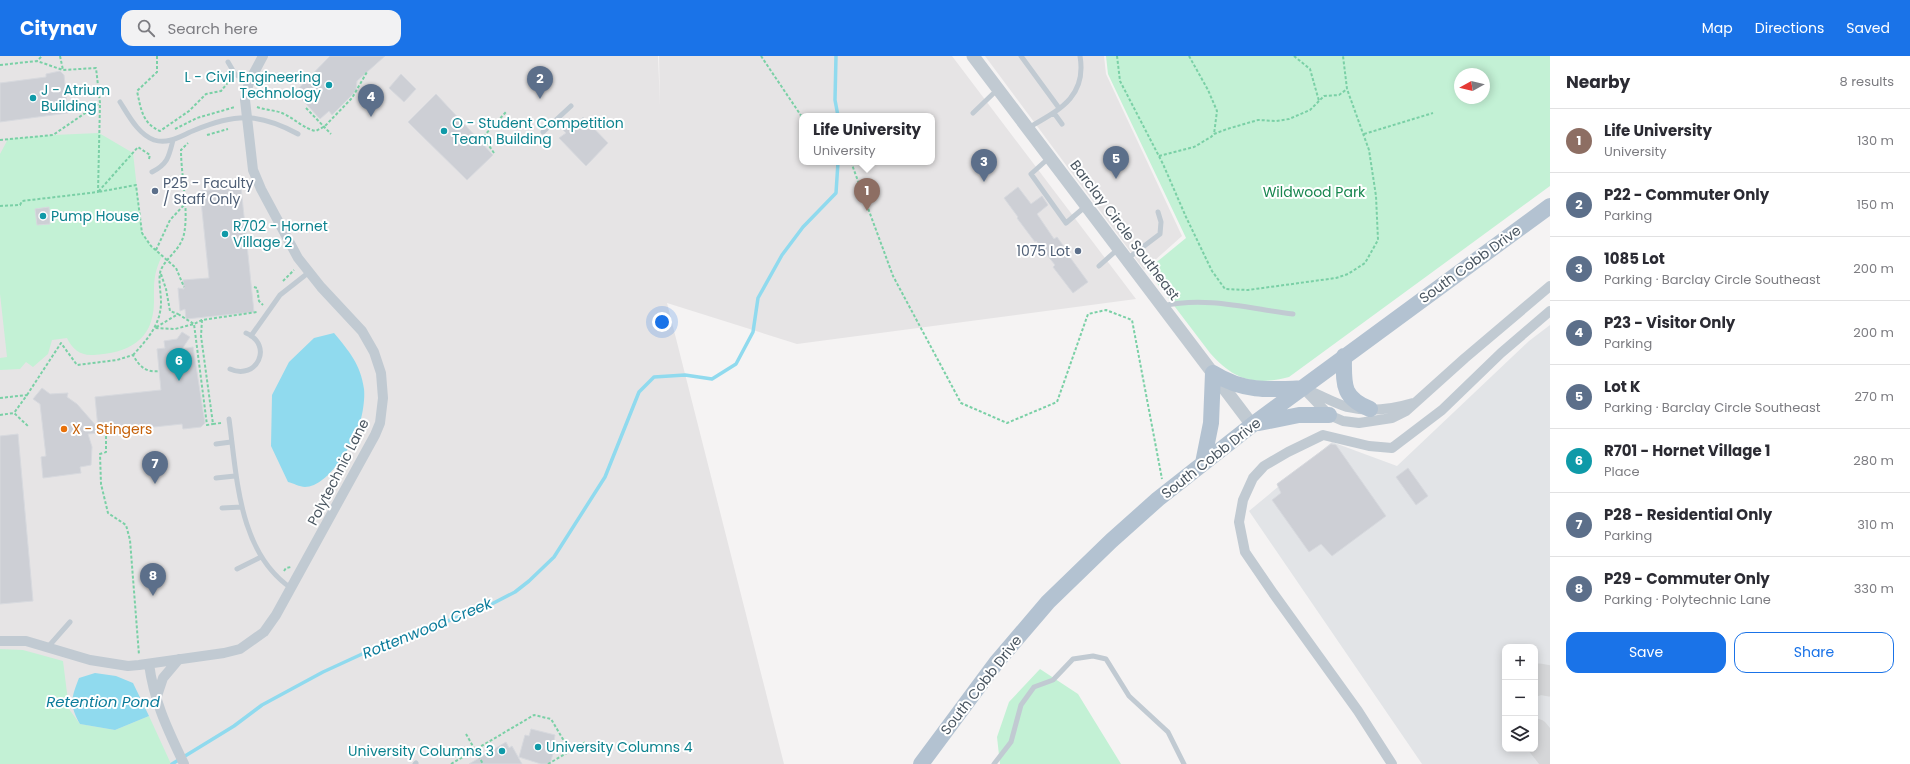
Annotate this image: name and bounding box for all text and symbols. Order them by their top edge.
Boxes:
search box [121,10,401,46]
text: Citynav [20,15,97,42]
icon: search [135,17,157,39]
text: Search here [167,18,258,39]
text: Map [1702,18,1733,38]
text: Directions [1755,18,1824,38]
text: Saved [1846,18,1890,38]
pin: 2 [527,66,553,99]
place label: L - Civil Engineering Technology [185,67,321,103]
north arrow [1454,68,1490,104]
text: Nearby [1566,70,1630,94]
text: 8 results [1840,72,1894,91]
place label: J - Atrium Building [41,80,110,116]
marker: L - Civil Engineering Technology [324,80,334,90]
pin: 4 [358,84,384,117]
marker: J - Atrium Building [28,93,38,103]
place label: O - Student Competition Team Building [452,113,624,149]
popup [799,113,935,165]
text: Life University [813,119,921,140]
text: Life University [1604,120,1712,141]
marker: O - Student Competition Team Building [439,126,449,136]
text: 1 [1577,131,1581,150]
text: 130 m [1857,131,1894,150]
text: University [813,141,876,160]
text: University [1604,142,1667,161]
pin: 5 [1103,146,1129,179]
pin: 3 [971,149,997,182]
street label: Barclay Circle Southeast [1066,156,1184,304]
place label: P25 - Faculty / Staff Only [163,173,254,209]
pin: 1 [854,178,880,211]
park label: Wildwood Park [1263,182,1366,202]
text: P22 - Commuter Only [1604,184,1769,205]
marker: P25 - Faculty / Staff Only [150,186,160,196]
text: 2 [1575,195,1583,214]
text: 150 m [1857,195,1894,214]
place label: Pump House [51,206,140,226]
text: Parking [1604,206,1652,225]
marker: Pump House [38,211,48,221]
place label: R702 - Hornet Village 2 [233,216,328,252]
street label: South Cobb Drive [1415,220,1525,308]
marker: R702 - Hornet Village 2 [220,229,230,239]
place label: 1075 Lot [1016,241,1070,261]
marker: 1075 Lot [1073,246,1083,256]
text: 1085 Lot [1604,248,1665,269]
text: 3 [1575,259,1583,278]
text: 200 m [1853,259,1894,278]
text: Parking · Barclay Circle Southeast [1604,270,1821,289]
your location [652,312,672,332]
text: P23 - Visitor Only [1604,312,1735,333]
text: 4 [1575,323,1583,342]
text: 200 m [1853,323,1894,342]
text: Parking [1604,334,1652,353]
pin: 6 [166,348,192,381]
text: Lot K [1604,376,1640,397]
text: 5 [1575,387,1583,406]
text: 270 m [1854,387,1894,406]
text: Parking · Barclay Circle Southeast [1604,398,1821,417]
street label: South Cobb Drive [1157,413,1265,503]
street label: Polytechnic Lane [302,415,374,529]
place label: X - Stingers [72,419,152,439]
marker: X - Stingers [59,424,69,434]
text: R701 - Hornet Village 1 [1604,440,1771,461]
pin: 7 [142,451,168,484]
text: 6 [1575,451,1583,470]
text: 280 m [1853,451,1894,470]
text: Place [1604,462,1639,481]
text: P28 - Residential Only [1604,504,1772,525]
text: 7 [1576,515,1582,534]
text: 310 m [1857,515,1894,534]
text: Parking [1604,526,1652,545]
pin: 8 [140,563,166,596]
text: P29 - Commuter Only [1604,568,1770,589]
text: 8 [1575,579,1583,598]
text: 330 m [1854,579,1894,598]
text: Parking · Polytechnic Lane [1604,590,1771,609]
water label: Rottenwood Creek [359,592,496,664]
street label: South Cobb Drive [936,631,1026,739]
button: Save [1566,632,1726,673]
button: Share [1734,632,1894,673]
map controls [1502,644,1538,752]
button: + [1502,644,1538,680]
button: − [1502,680,1538,716]
water label: Retention Pond [46,691,161,712]
button: layers [1502,716,1538,752]
place label: University Columns 4 [546,737,693,757]
place label: University Columns 3 [348,741,494,761]
marker: University Columns 4 [533,742,543,752]
marker: University Columns 3 [497,746,507,756]

